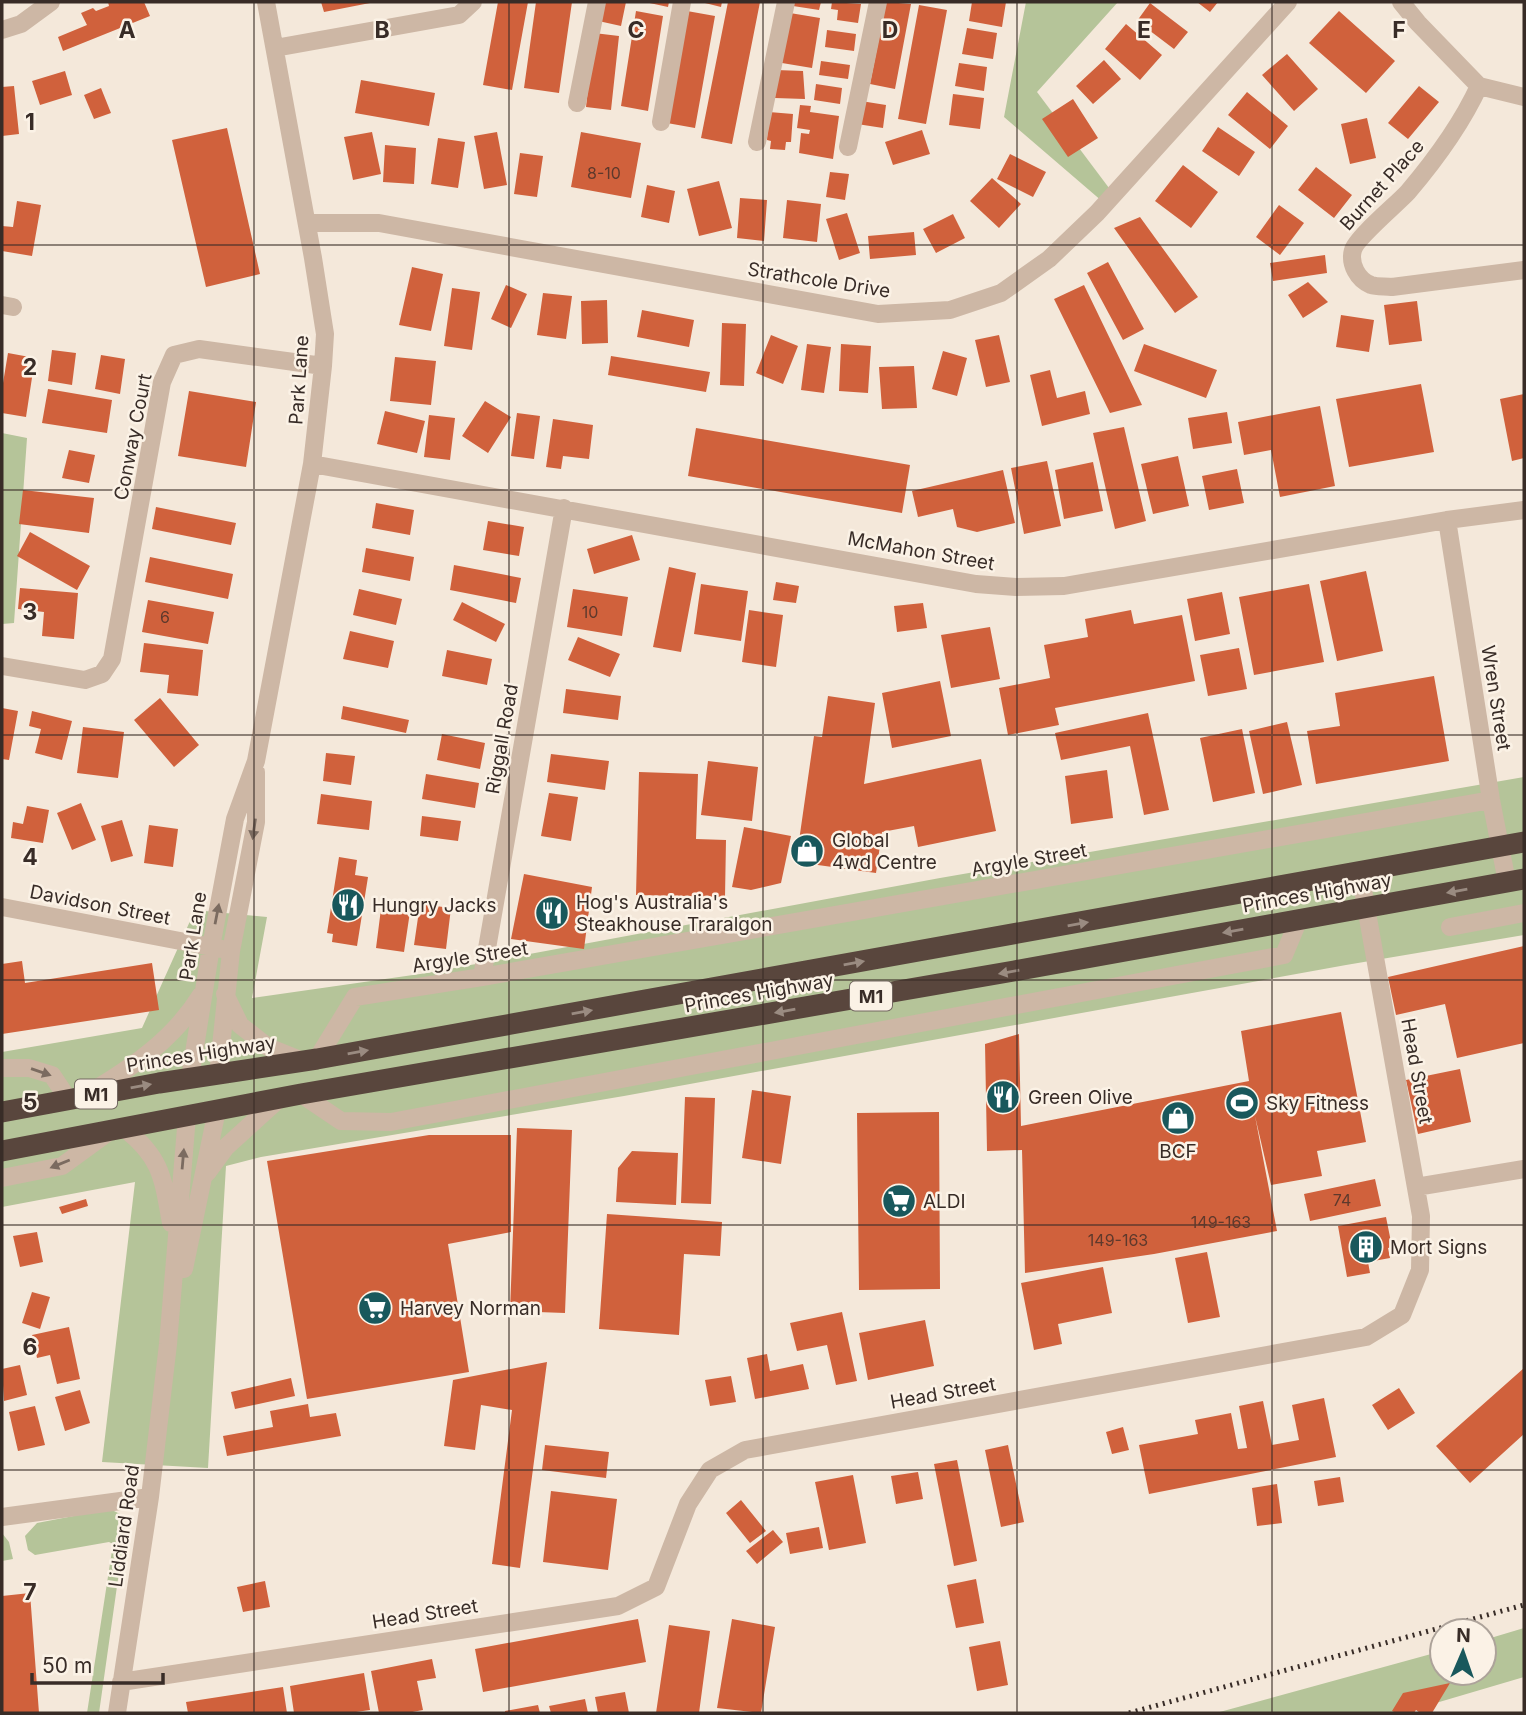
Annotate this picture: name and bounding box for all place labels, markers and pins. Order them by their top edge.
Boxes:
place label: Global 4wd Centre [832,829,937,874]
shop icon: Global 4wd Centre [788,832,826,870]
restaurant icon: Hungry Jacks [329,886,367,924]
place label: Hog's Australia's Steakhouse Traralgon [576,891,773,936]
place label: Hungry Jacks [372,894,497,917]
restaurant icon: Hog's Australia's Steakhouse Traralgon [533,894,571,932]
restaurant icon: Green Olive [984,1078,1022,1116]
sports icon: Sky Fitness [1223,1084,1261,1122]
place label: Green Olive [1028,1086,1133,1109]
place label: Sky Fitness [1266,1092,1369,1115]
shop icon: BCF [1159,1099,1197,1137]
place label: BCF [1159,1140,1197,1163]
supermarket icon: ALDI [880,1182,918,1220]
place label: ALDI [923,1190,966,1213]
building icon: Mort Signs [1347,1228,1385,1266]
place label: Mort Signs [1390,1236,1487,1259]
supermarket icon: Harvey Norman [356,1289,394,1327]
place label: Harvey Norman [400,1297,541,1320]

